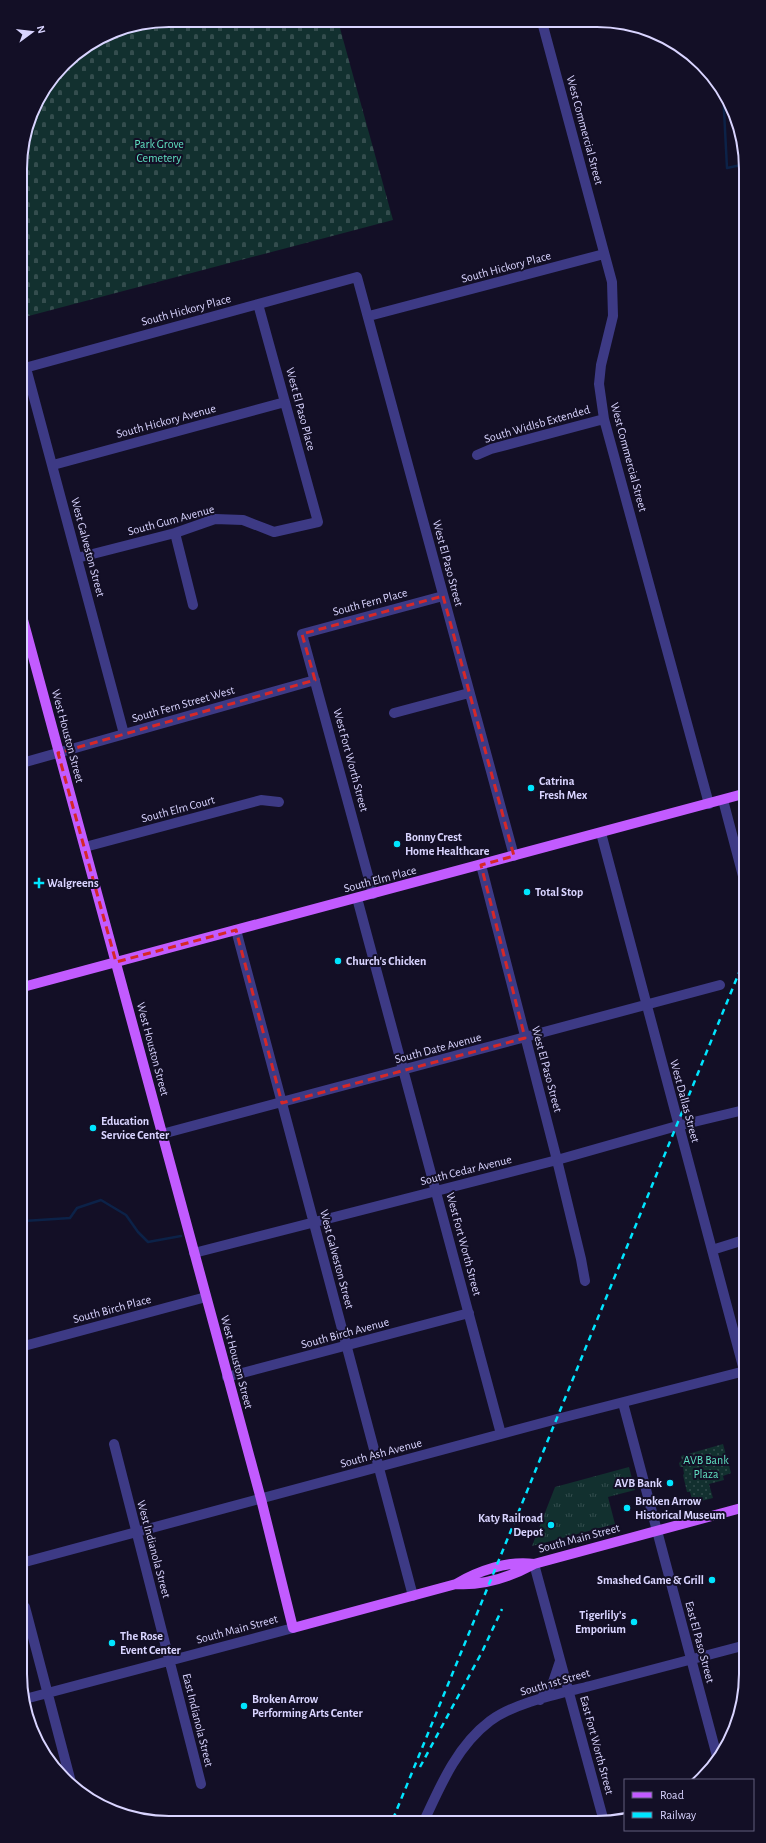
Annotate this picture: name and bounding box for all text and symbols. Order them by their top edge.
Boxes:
north arrow [12,12,52,52]
text: N [35,24,47,35]
street label: West Commercial Street [565,74,605,186]
park label: Park Grove Cemetery [134,138,184,165]
street label: South Hickory Place [460,249,552,286]
street label: South Hickory Place [140,292,232,329]
street label: West El Paso Place [284,366,318,452]
street label: West Commercial Street [609,401,649,513]
street label: South Hickory Avenue [115,402,217,441]
street label: South Widlsb Extended [483,403,591,445]
street label: West Galveston Street [69,496,107,598]
street label: South Gum Avenue [126,503,216,537]
street label: West El Paso Street [431,519,465,608]
street label: South Fern Place [331,586,409,618]
street label: South Fern Street West [130,684,236,724]
street label: West Houston Street [50,688,86,784]
street label: West Fort Worth Street [331,707,371,813]
place label: Catrina Fresh Mex [539,775,588,801]
marker: Catrina Fresh Mex [526,783,536,793]
street label: South Elm Court [140,793,216,825]
place label: Bonny Crest Home Healthcare [405,831,490,857]
marker: Bonny Crest Home Healthcare [392,839,402,849]
street label: South Elm Place [342,864,418,894]
place label: Walgreens [47,877,99,889]
marker: Walgreens [34,878,44,888]
place label: Total Stop [535,886,583,898]
marker: Total Stop [522,887,532,897]
place label: Church's Chicken [346,955,426,967]
marker: Church's Chicken [333,956,343,966]
street label: West Houston Street [135,1001,171,1097]
street label: West El Paso Street [530,1025,564,1114]
street label: South Date Avenue [393,1031,483,1065]
street label: West Dallas Street [668,1058,702,1144]
place label: Education Service Center [101,1115,170,1141]
marker: Education Service Center [88,1123,98,1133]
street label: South Cedar Avenue [419,1153,513,1187]
street label: West Fort Worth Street [444,1191,484,1297]
street label: West Galveston Street [318,1208,356,1310]
street label: South Birch Place [72,1293,152,1325]
street label: West Houston Street [219,1314,255,1410]
street label: South Birch Avenue [300,1315,390,1351]
street label: South Ash Avenue [339,1436,423,1470]
park label: AVB Bank Plaza [683,1454,729,1480]
place label: AVB Bank [614,1477,662,1489]
marker: AVB Bank [665,1478,675,1488]
place label: Broken Arrow Historical Museum [635,1495,726,1521]
street label: West Indianola Street [135,1499,173,1599]
marker: Broken Arrow Historical Museum [622,1503,632,1513]
place label: Katy Railroad Depot [478,1512,544,1538]
marker: Katy Railroad Depot [546,1520,556,1530]
street label: South Main Street [537,1521,621,1555]
place label: Smashed Game & Grill [597,1574,704,1586]
marker: Smashed Game & Grill [707,1575,717,1585]
street label: East El Paso Street [683,1600,717,1684]
place label: Tigerlily's Emporium [575,1609,626,1635]
street label: South Main Street [195,1612,279,1646]
marker: Tigerlily's Emporium [629,1617,639,1627]
place label: The Rose Event Center [120,1630,182,1656]
marker: The Rose Event Center [107,1638,117,1648]
street label: South 1st Street [519,1666,591,1698]
street label: East Indianola Street [181,1672,215,1768]
place label: Broken Arrow Performing Arts Center [252,1693,363,1719]
street label: East Fort Worth Street [578,1694,616,1796]
marker: Broken Arrow Performing Arts Center [239,1701,249,1711]
legend [624,1779,754,1831]
text: Road [660,1789,684,1801]
text: Railway [660,1809,696,1822]

